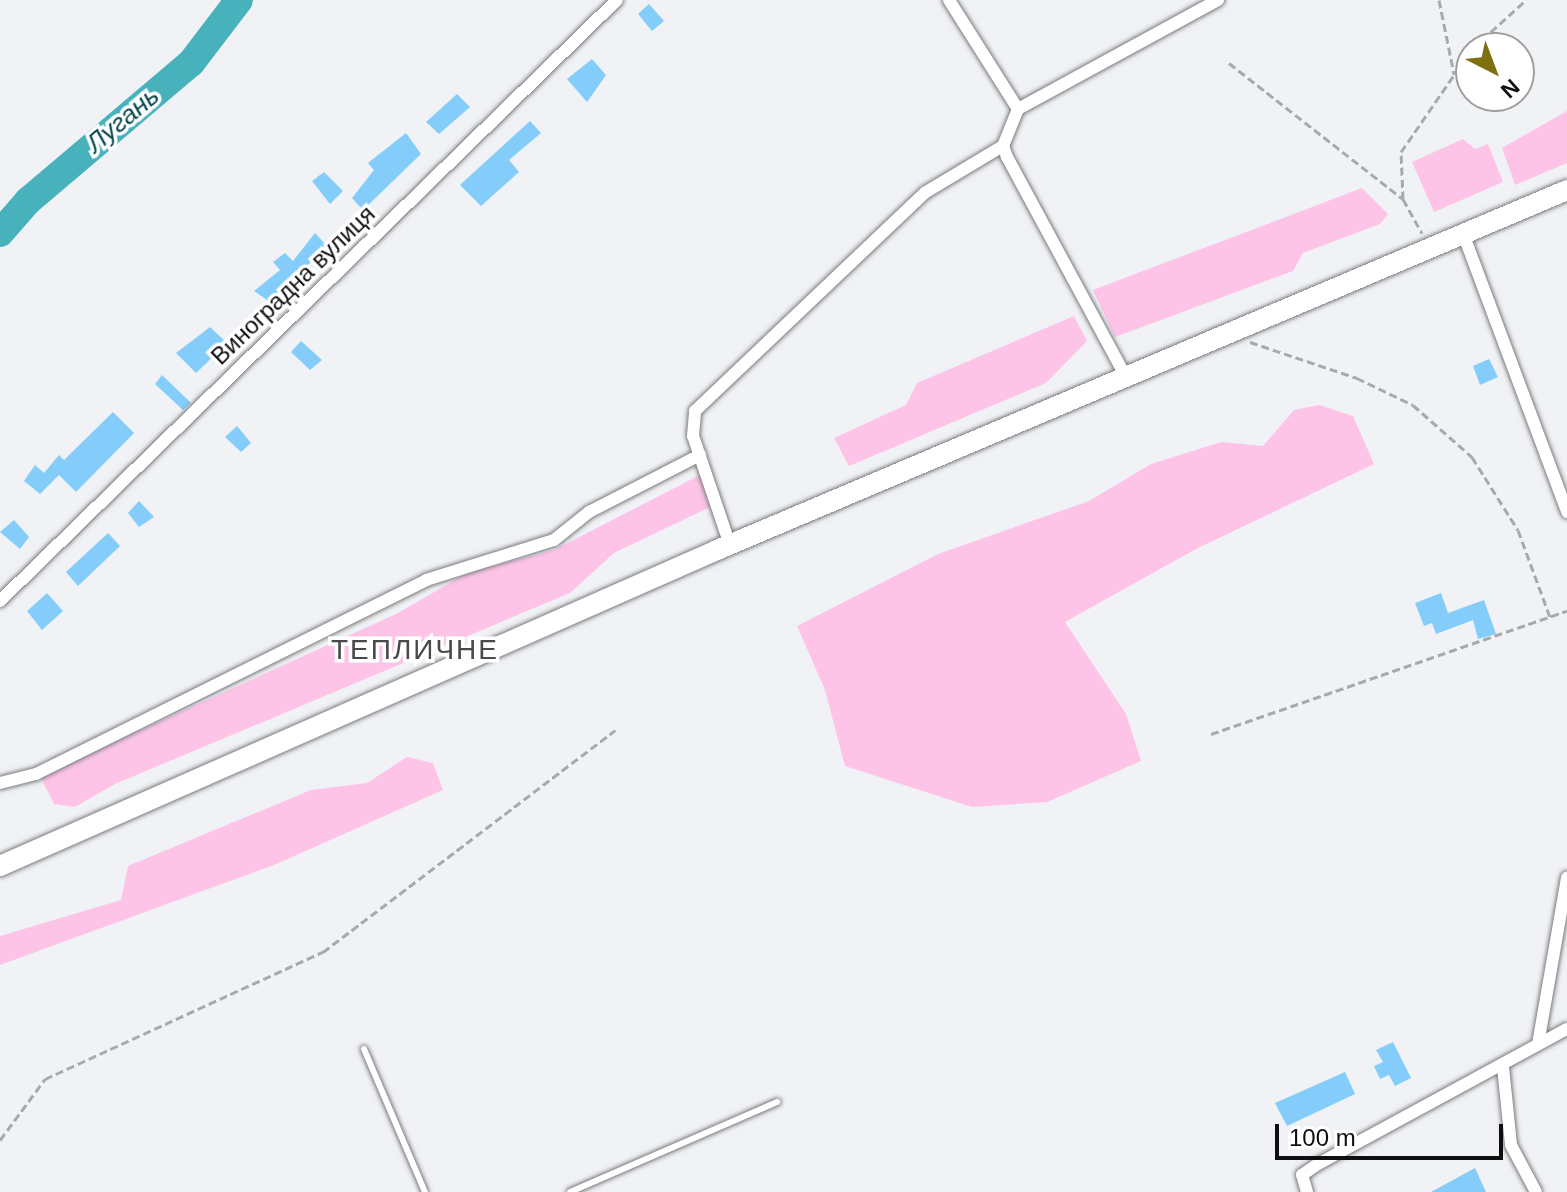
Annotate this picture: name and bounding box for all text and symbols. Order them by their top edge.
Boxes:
north arrow [1455,32,1535,112]
text: N [1496,74,1524,103]
water label: Лугань [80,80,166,160]
street label: Виноградна вулиця [205,199,381,371]
district label: ТЕПЛИЧНЕ [331,633,499,667]
scale bar [1279,1108,1507,1158]
text: 100 m [1289,1124,1356,1151]

